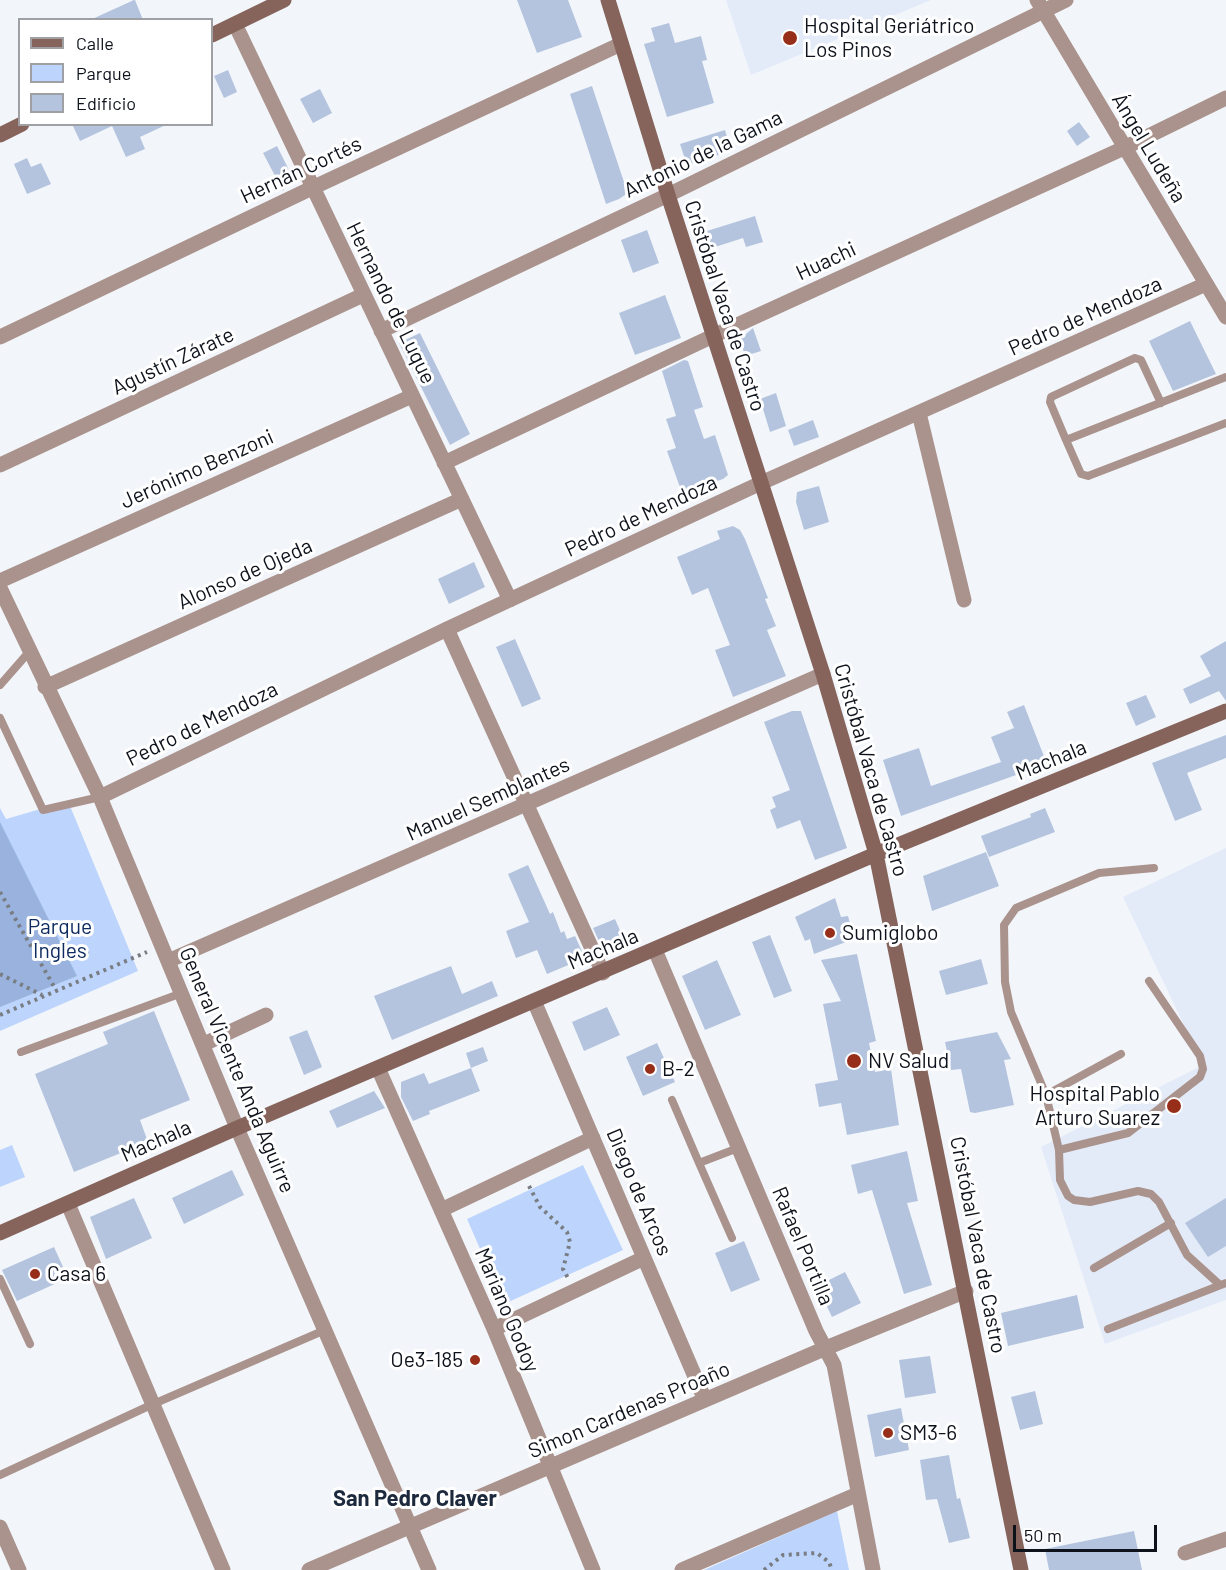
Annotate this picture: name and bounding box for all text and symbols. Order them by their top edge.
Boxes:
place label: Hospital Geriátrico Los Pinos [804,13,974,63]
legend [18,18,213,126]
marker: Hospital Geriátrico Los Pinos [781,29,799,47]
text: Calle [76,32,114,54]
text: Parque [76,62,131,84]
street label: Ángel Ludeña [1106,89,1192,207]
text: Edificio [76,92,136,114]
street label: Antonio de la Gama [620,105,786,203]
street label: Hernán Cortés [236,131,366,209]
street label: Cristóbal Vaca de Castro [679,197,771,415]
street label: Hernando de Luque [341,218,441,388]
street label: Huachi [792,236,860,286]
street label: Pedro de Mendoza [1004,271,1166,361]
street label: Agustín Zárate [108,322,238,400]
street label: Jerónimo Benzoni [117,424,277,514]
street label: Pedro de Mendoza [561,470,721,562]
street label: Alonso de Ojeda [174,533,316,615]
street label: Cristóbal Vaca de Castro [829,661,913,879]
street label: Pedro de Mendoza [122,676,282,772]
street label: Machala [1012,734,1090,786]
street label: Manuel Semblantes [402,752,574,846]
park label: Parque Ingles [28,914,92,964]
place label: Sumiglobo [842,920,939,946]
street label: Machala [564,923,642,975]
marker: Sumiglobo [823,926,837,940]
street label: General Vicente Anda Aguirre [174,943,300,1197]
place label: NV Salud [868,1048,949,1074]
marker: NV Salud [845,1052,863,1070]
place label: B-2 [662,1056,695,1082]
marker: B-2 [643,1062,657,1076]
place label: Hospital Pablo Arturo Suarez [1030,1081,1160,1131]
marker: Hospital Pablo Arturo Suarez [1165,1097,1183,1115]
street label: Machala [117,1114,195,1168]
street label: Diego de Arcos [601,1125,677,1259]
street label: Cristóbal Vaca de Castro [945,1134,1011,1356]
street label: Rafael Portilla [767,1183,839,1309]
street label: Mariano Godoy [469,1244,545,1376]
place label: Casa 6 [47,1261,106,1287]
marker: Casa 6 [28,1267,42,1281]
place label: Oe3-185 [391,1347,463,1373]
marker: Oe3-185 [468,1353,482,1367]
street label: Simon Cardenas Proaño [524,1356,734,1464]
place label: SM3-6 [900,1420,957,1446]
marker: SM3-6 [881,1426,895,1440]
district label: San Pedro Claver [333,1486,497,1512]
scale bar [1016,1513,1160,1551]
text: 50 m [1024,1524,1062,1546]

